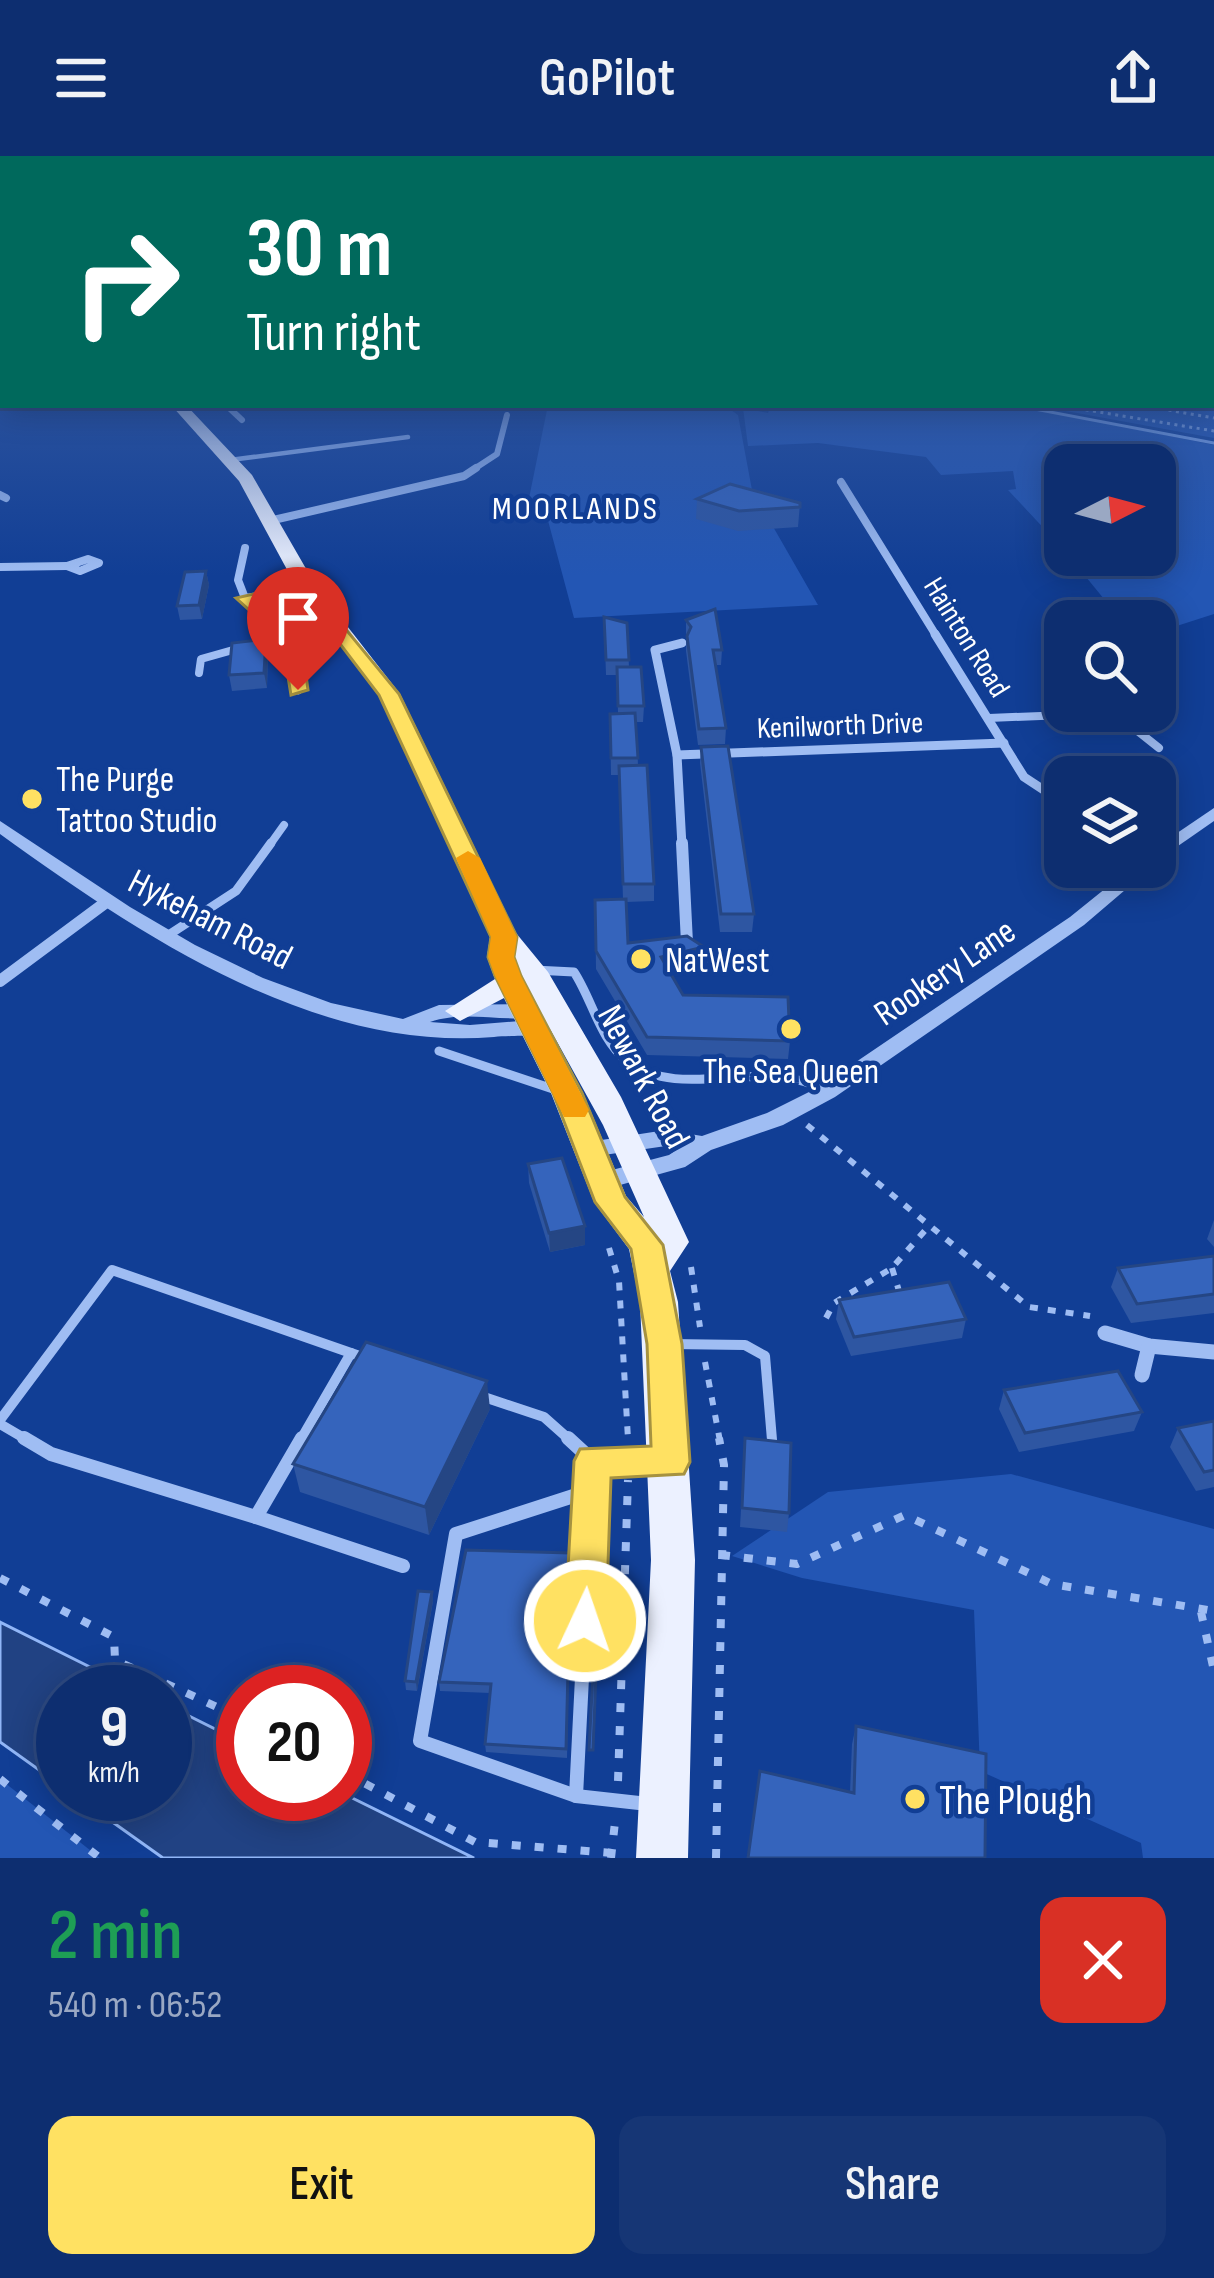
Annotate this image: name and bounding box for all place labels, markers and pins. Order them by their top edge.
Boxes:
pin [247,567,349,690]
place label: The Purge Tattoo Studio [56,759,217,843]
marker: The Purge Tattoo Studio [19,786,45,812]
place label: NatWest [665,940,769,983]
marker: NatWest [628,946,654,972]
marker: The Sea Queen [778,1016,804,1042]
place label: The Sea Queen [703,1051,879,1094]
place label: The Plough [939,1776,1092,1827]
marker: The Plough [902,1786,928,1812]

